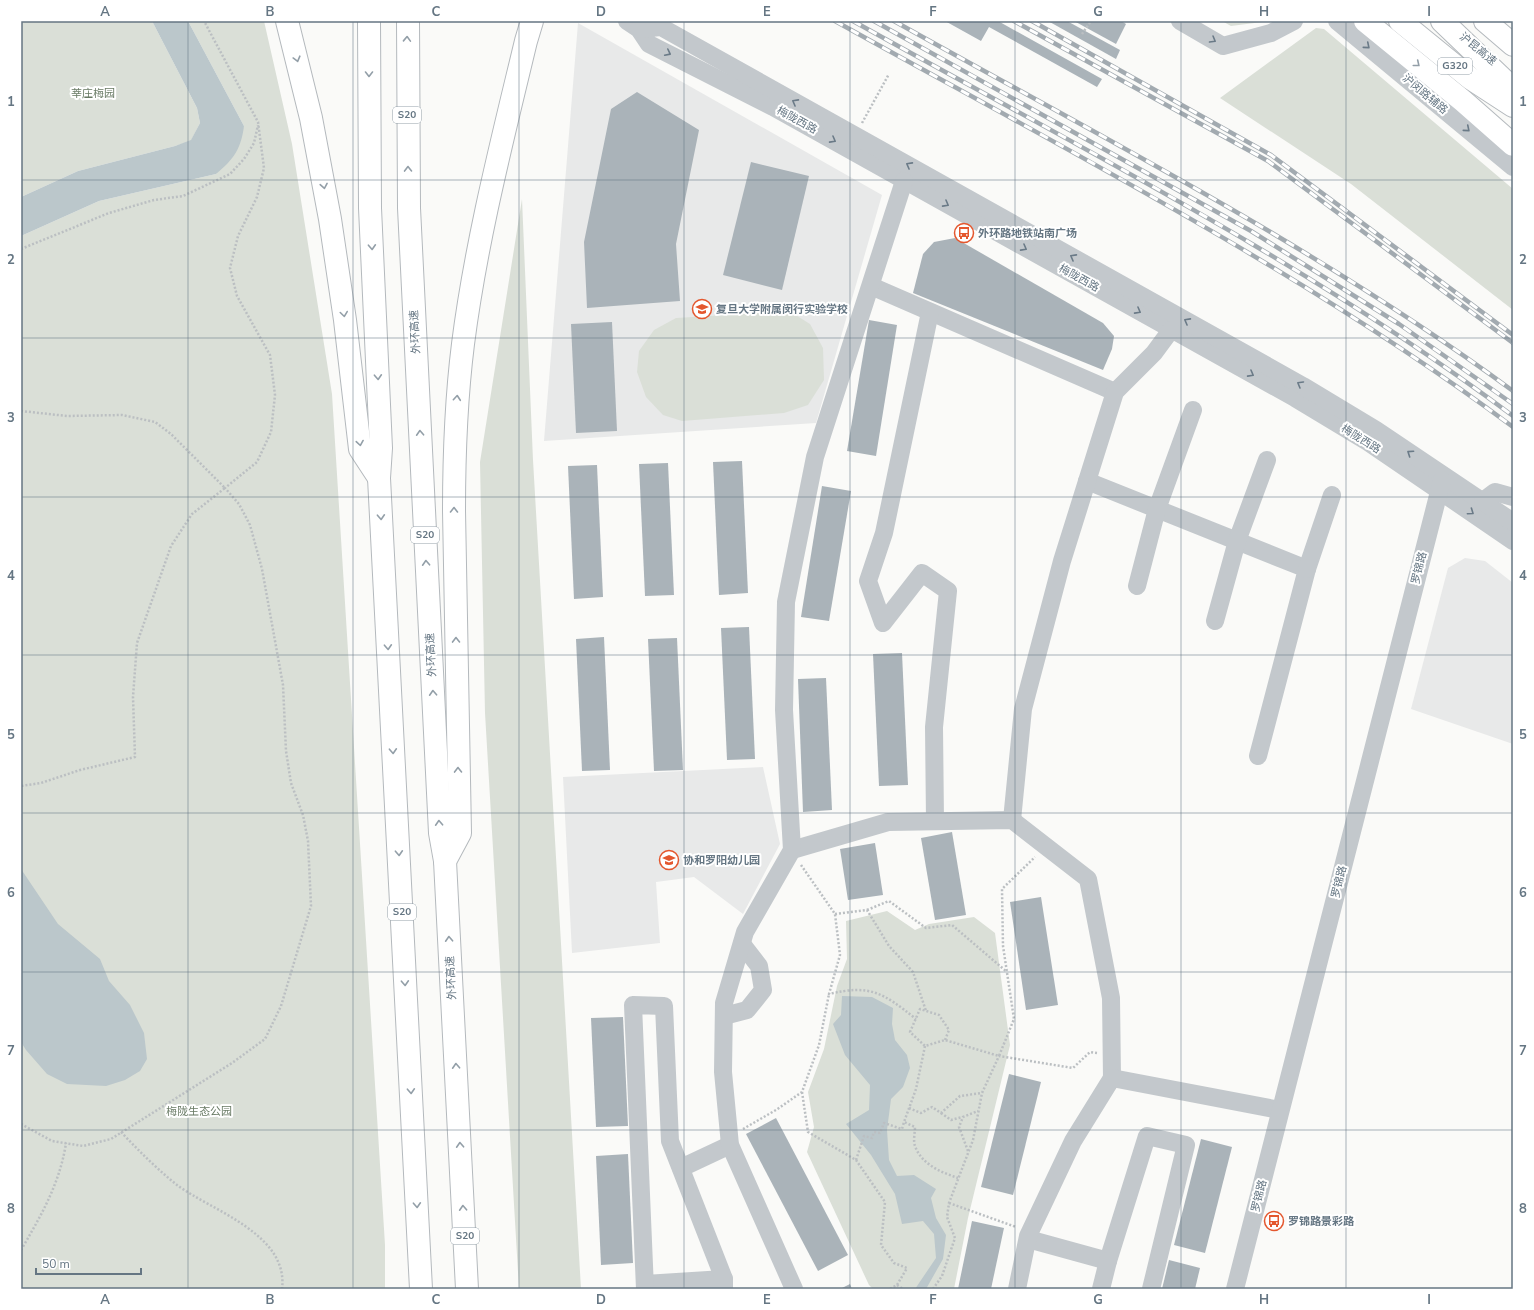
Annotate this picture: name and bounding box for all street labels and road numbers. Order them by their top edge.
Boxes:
street label: 沪昆高速 [1456,29,1500,69]
road number: G320 [1438,58,1472,74]
street label: 沪闵路辅路 [1399,71,1451,117]
street label: 梅陇西路 [774,103,820,137]
road number: S20 [393,107,421,123]
street label: 梅陇西路 [1056,261,1102,295]
street label: 外环高速 [406,310,424,354]
street label: 梅陇西路 [1338,421,1384,457]
road number: S20 [411,527,439,543]
street label: 罗锦路 [1408,550,1430,586]
street label: 外环高速 [422,633,440,677]
street label: 罗锦路 [1328,864,1350,900]
road number: S20 [388,904,416,920]
street label: 外环高速 [442,956,460,1000]
street label: 罗锦路 [1248,1178,1270,1214]
road number: S20 [451,1228,479,1244]

